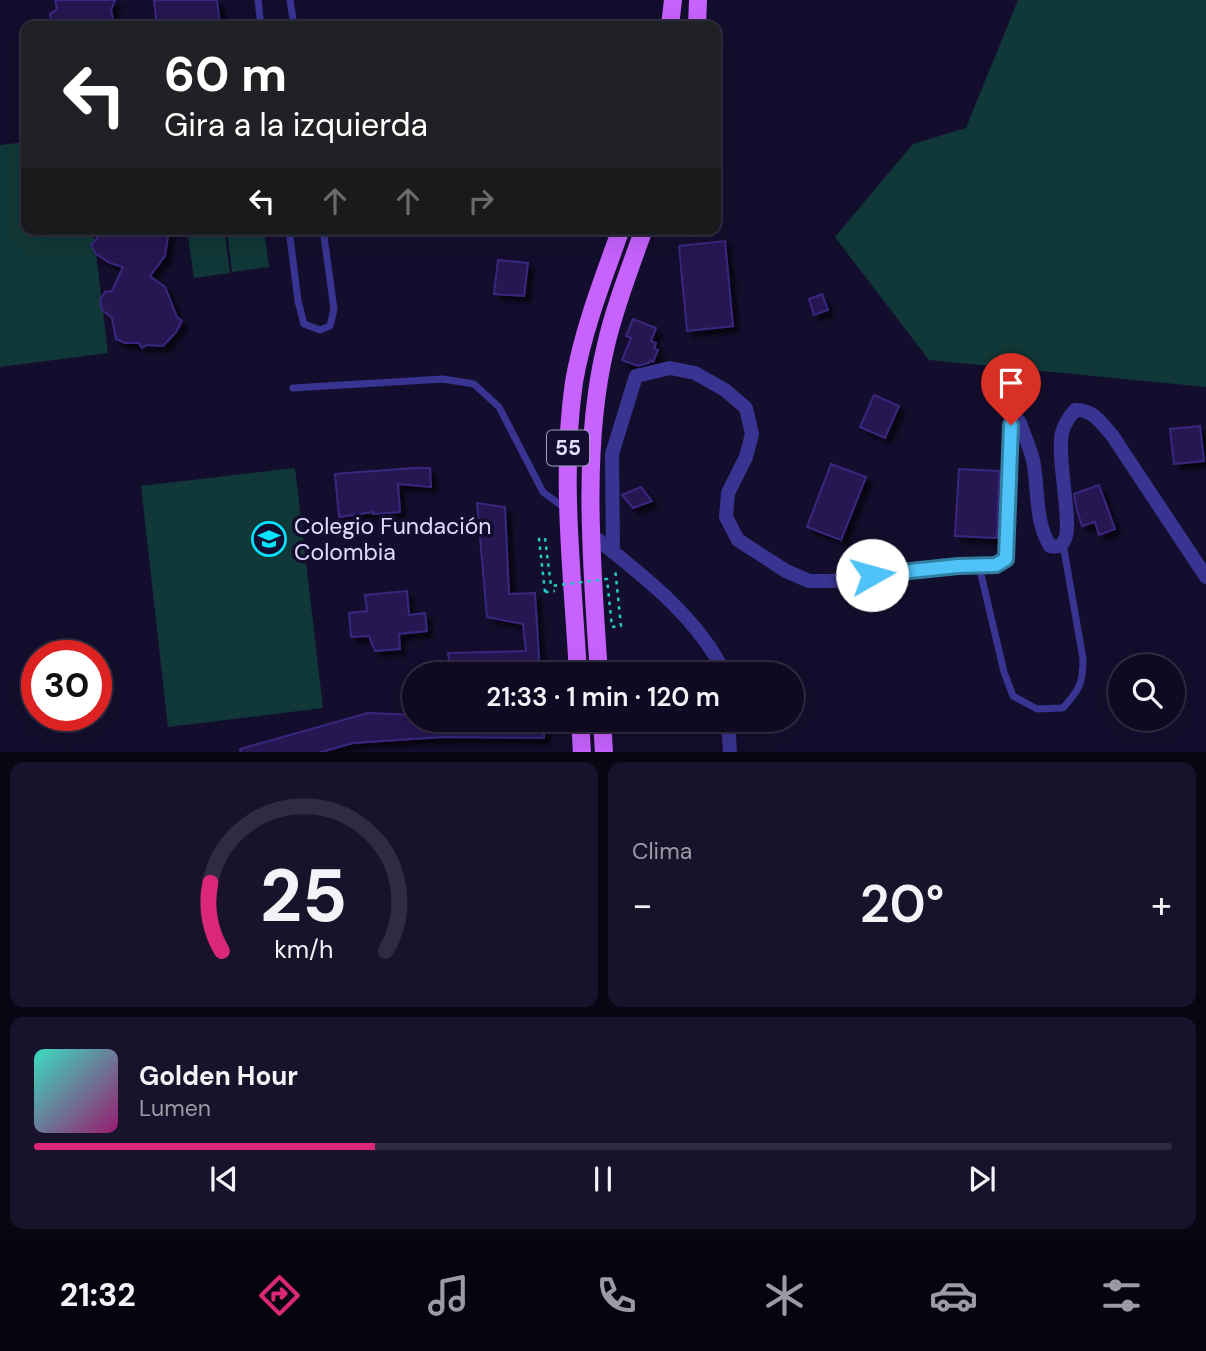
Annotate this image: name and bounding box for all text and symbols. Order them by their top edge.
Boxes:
text: 60 m [164,42,287,106]
icon: left [49,49,140,140]
text: Gira a la izquierda [164,104,428,146]
icon: left [243,182,281,220]
icon: ahead [316,182,354,220]
icon: ahead [389,182,427,220]
icon: right [462,182,500,220]
pin [981,353,1041,425]
icon: arrive [992,364,1030,402]
road number: 55 [547,430,589,466]
place label: Colegio Fundación Colombia [294,511,492,567]
school or university icon: Colegio Fundación Colombia [250,520,288,558]
position arrow [835,538,909,612]
speed limit sign: 30 [21,640,112,731]
map controls [1108,654,1185,731]
button: search [1108,654,1185,731]
text: 21:33 · 1 min · 120 m [486,680,720,714]
text: Clima [632,836,692,866]
text: 25 [260,849,348,944]
text: 20° [860,870,944,938]
text: − [632,880,653,930]
text: + [1151,880,1172,930]
text: km/h [274,932,334,965]
text: Golden Hour [139,1059,298,1093]
text: Lumen [139,1093,211,1123]
icon: previous [205,1160,243,1198]
icon: pause [584,1160,622,1198]
icon: next [963,1160,1001,1198]
icon: directions [255,1271,304,1320]
icon: music [424,1271,473,1320]
icon: phone [592,1271,641,1320]
icon: climate [760,1271,809,1320]
icon: car [929,1271,978,1320]
icon: filters [1097,1271,1146,1320]
text: 21:32 [60,1274,136,1316]

